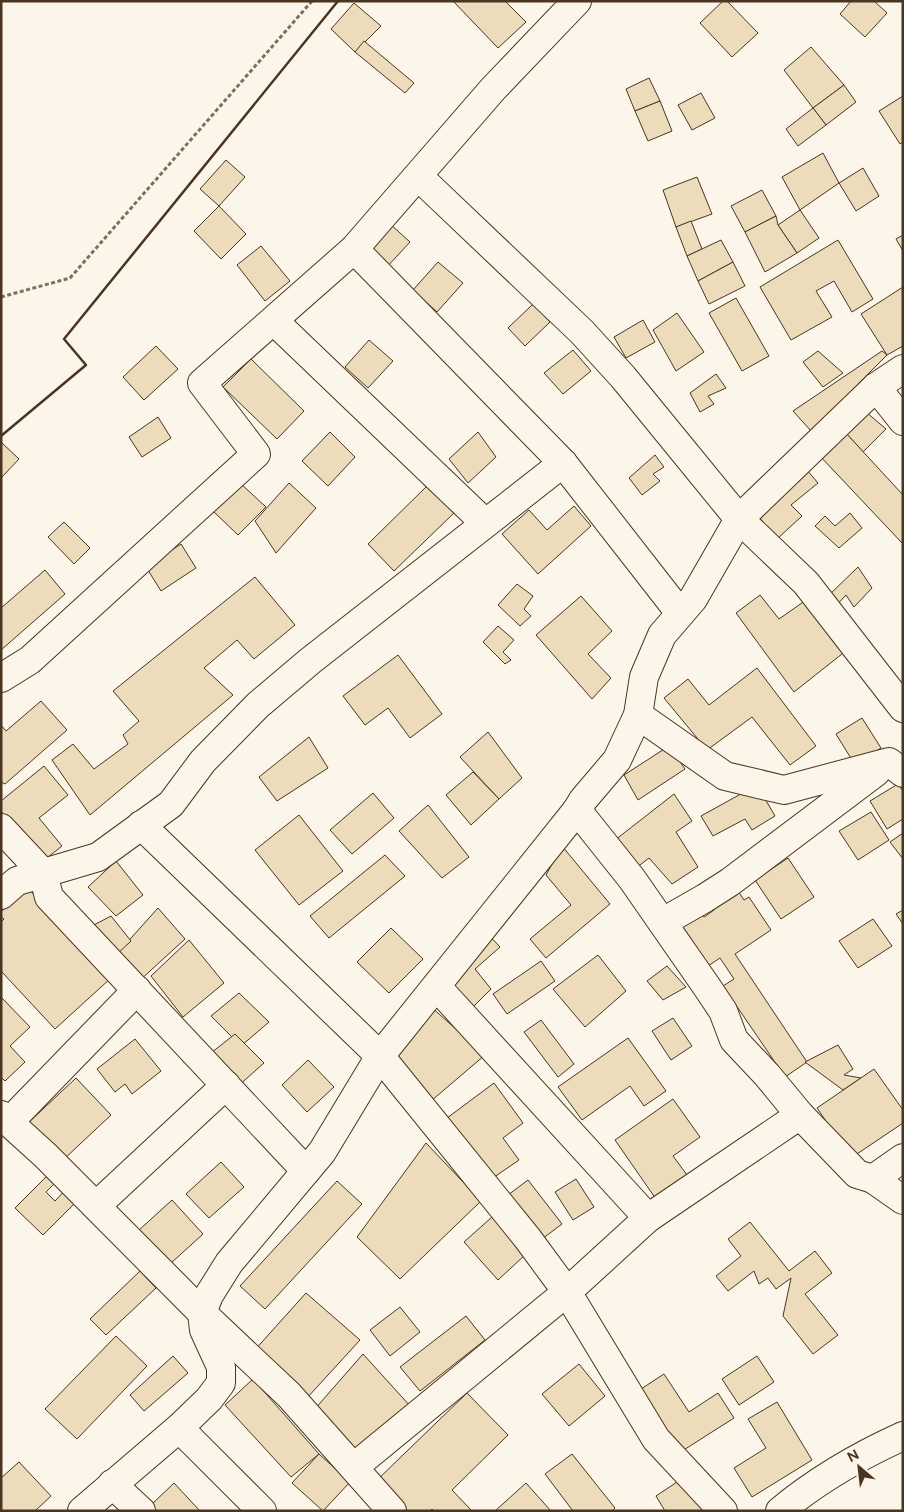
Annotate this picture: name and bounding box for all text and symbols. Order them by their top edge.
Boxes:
north arrow [834,1442,884,1492]
text: N [844,1446,862,1466]

